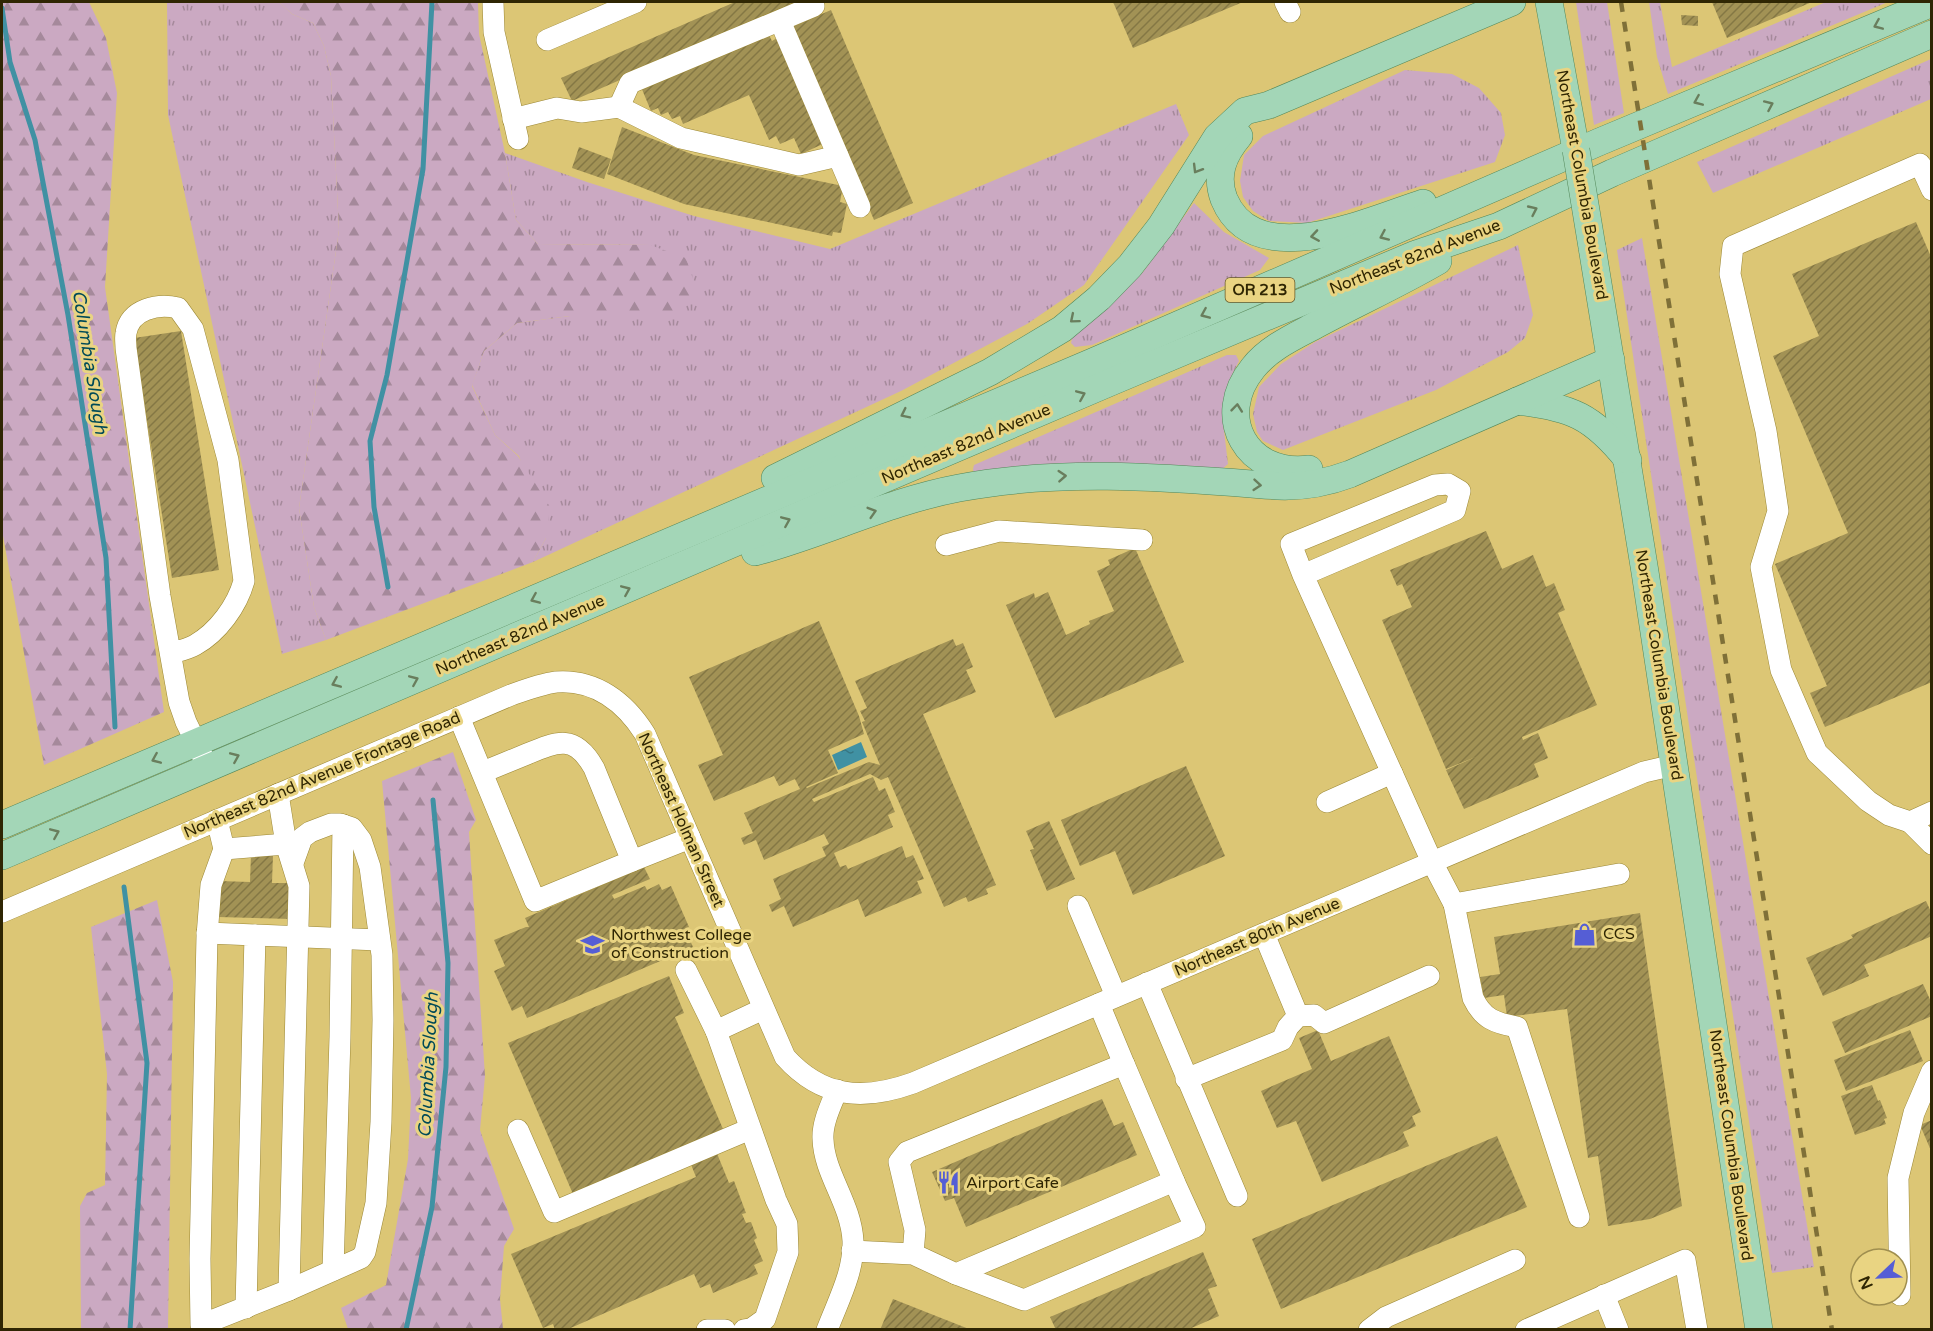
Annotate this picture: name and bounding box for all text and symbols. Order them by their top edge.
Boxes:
one-way arrow [1873,18,1884,30]
street label: Northeast Columbia Boulevard [1552,68,1612,302]
one-way arrow [1693,94,1704,106]
one-way arrow [1763,101,1774,113]
one-way arrow [1193,163,1205,173]
one-way arrow [1527,205,1538,217]
street label: Northeast 82nd Avenue [1327,215,1503,299]
one-way arrow [1310,229,1319,241]
one-way arrow [1379,229,1390,241]
road number: OR 213 [1226,278,1294,302]
water label: Columbia Slough [68,288,112,437]
one-way arrow [1200,306,1211,318]
one-way arrow [1070,311,1081,322]
one-way arrow [1074,390,1085,402]
street label: Northeast 82nd Avenue [878,399,1054,489]
one-way arrow [1230,403,1243,413]
one-way arrow [900,407,911,419]
one-way arrow [1058,469,1067,482]
one-way arrow [1253,478,1262,491]
one-way arrow [866,507,877,519]
one-way arrow [779,516,790,528]
street label: Northeast Columbia Boulevard [1631,548,1687,782]
one-way arrow [620,585,631,597]
street label: Northeast 82nd Avenue [432,590,608,680]
one-way arrow [530,592,541,604]
one-way arrow [331,676,342,688]
one-way arrow [408,676,419,688]
street label: Northeast 82nd Avenue Frontage Road [181,707,463,843]
street label: Northeast Holman Street [633,730,729,910]
one-way arrow [152,752,163,764]
one-way arrow [229,752,240,764]
one-way arrow [49,828,60,840]
street label: Northeast 80th Avenue [1171,893,1343,981]
shop icon: CCS [1572,921,1598,947]
place label: CCS [1603,924,1635,944]
place label: Northwest College of Construction [611,925,751,963]
school or university icon: Northwest College of Construction [580,931,606,957]
water label: Columbia Slough [413,991,443,1138]
street label: Northeast Columbia Boulevard [1705,1028,1757,1262]
restaurant icon: Airport Cafe [935,1170,961,1196]
place label: Airport Cafe [966,1173,1059,1193]
north arrow [1849,1247,1909,1307]
text: N [1854,1273,1878,1292]

